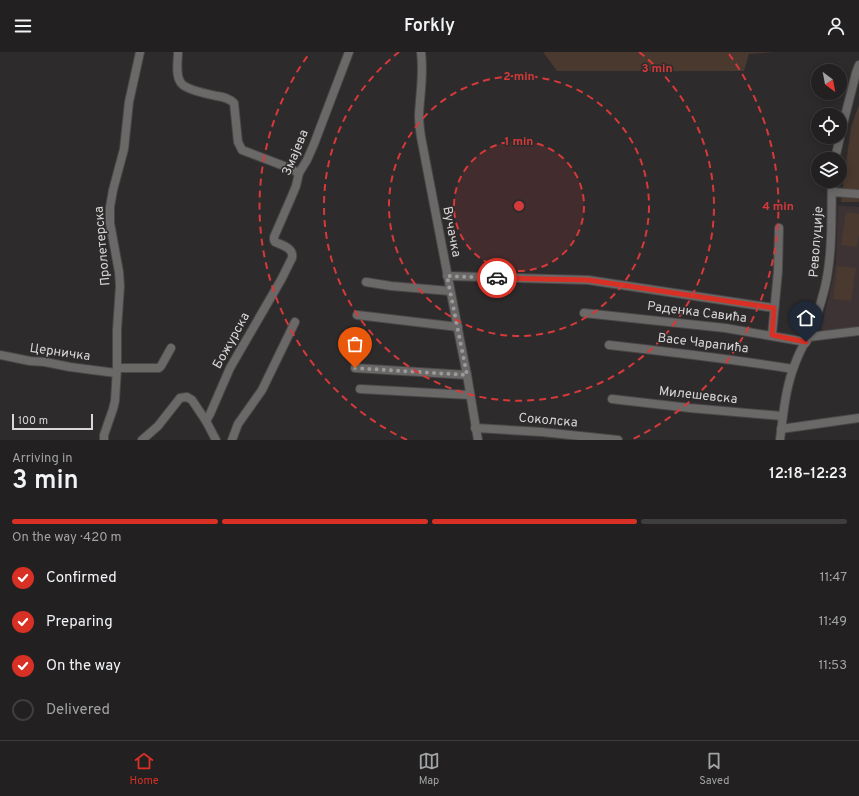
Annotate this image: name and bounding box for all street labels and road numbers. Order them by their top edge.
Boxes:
street label: Змајева [279,127,313,179]
street label: Пролетерска [92,205,114,287]
street label: Вучачка [438,205,464,259]
street label: Револуције [807,206,827,278]
street label: Раденка Савића [646,299,748,327]
street label: Божурска [210,310,254,372]
street label: Васе Чарапића [657,330,749,358]
street label: Церничка [29,341,91,365]
street label: Милешевска [658,384,738,408]
street label: Соколска [518,410,578,432]

